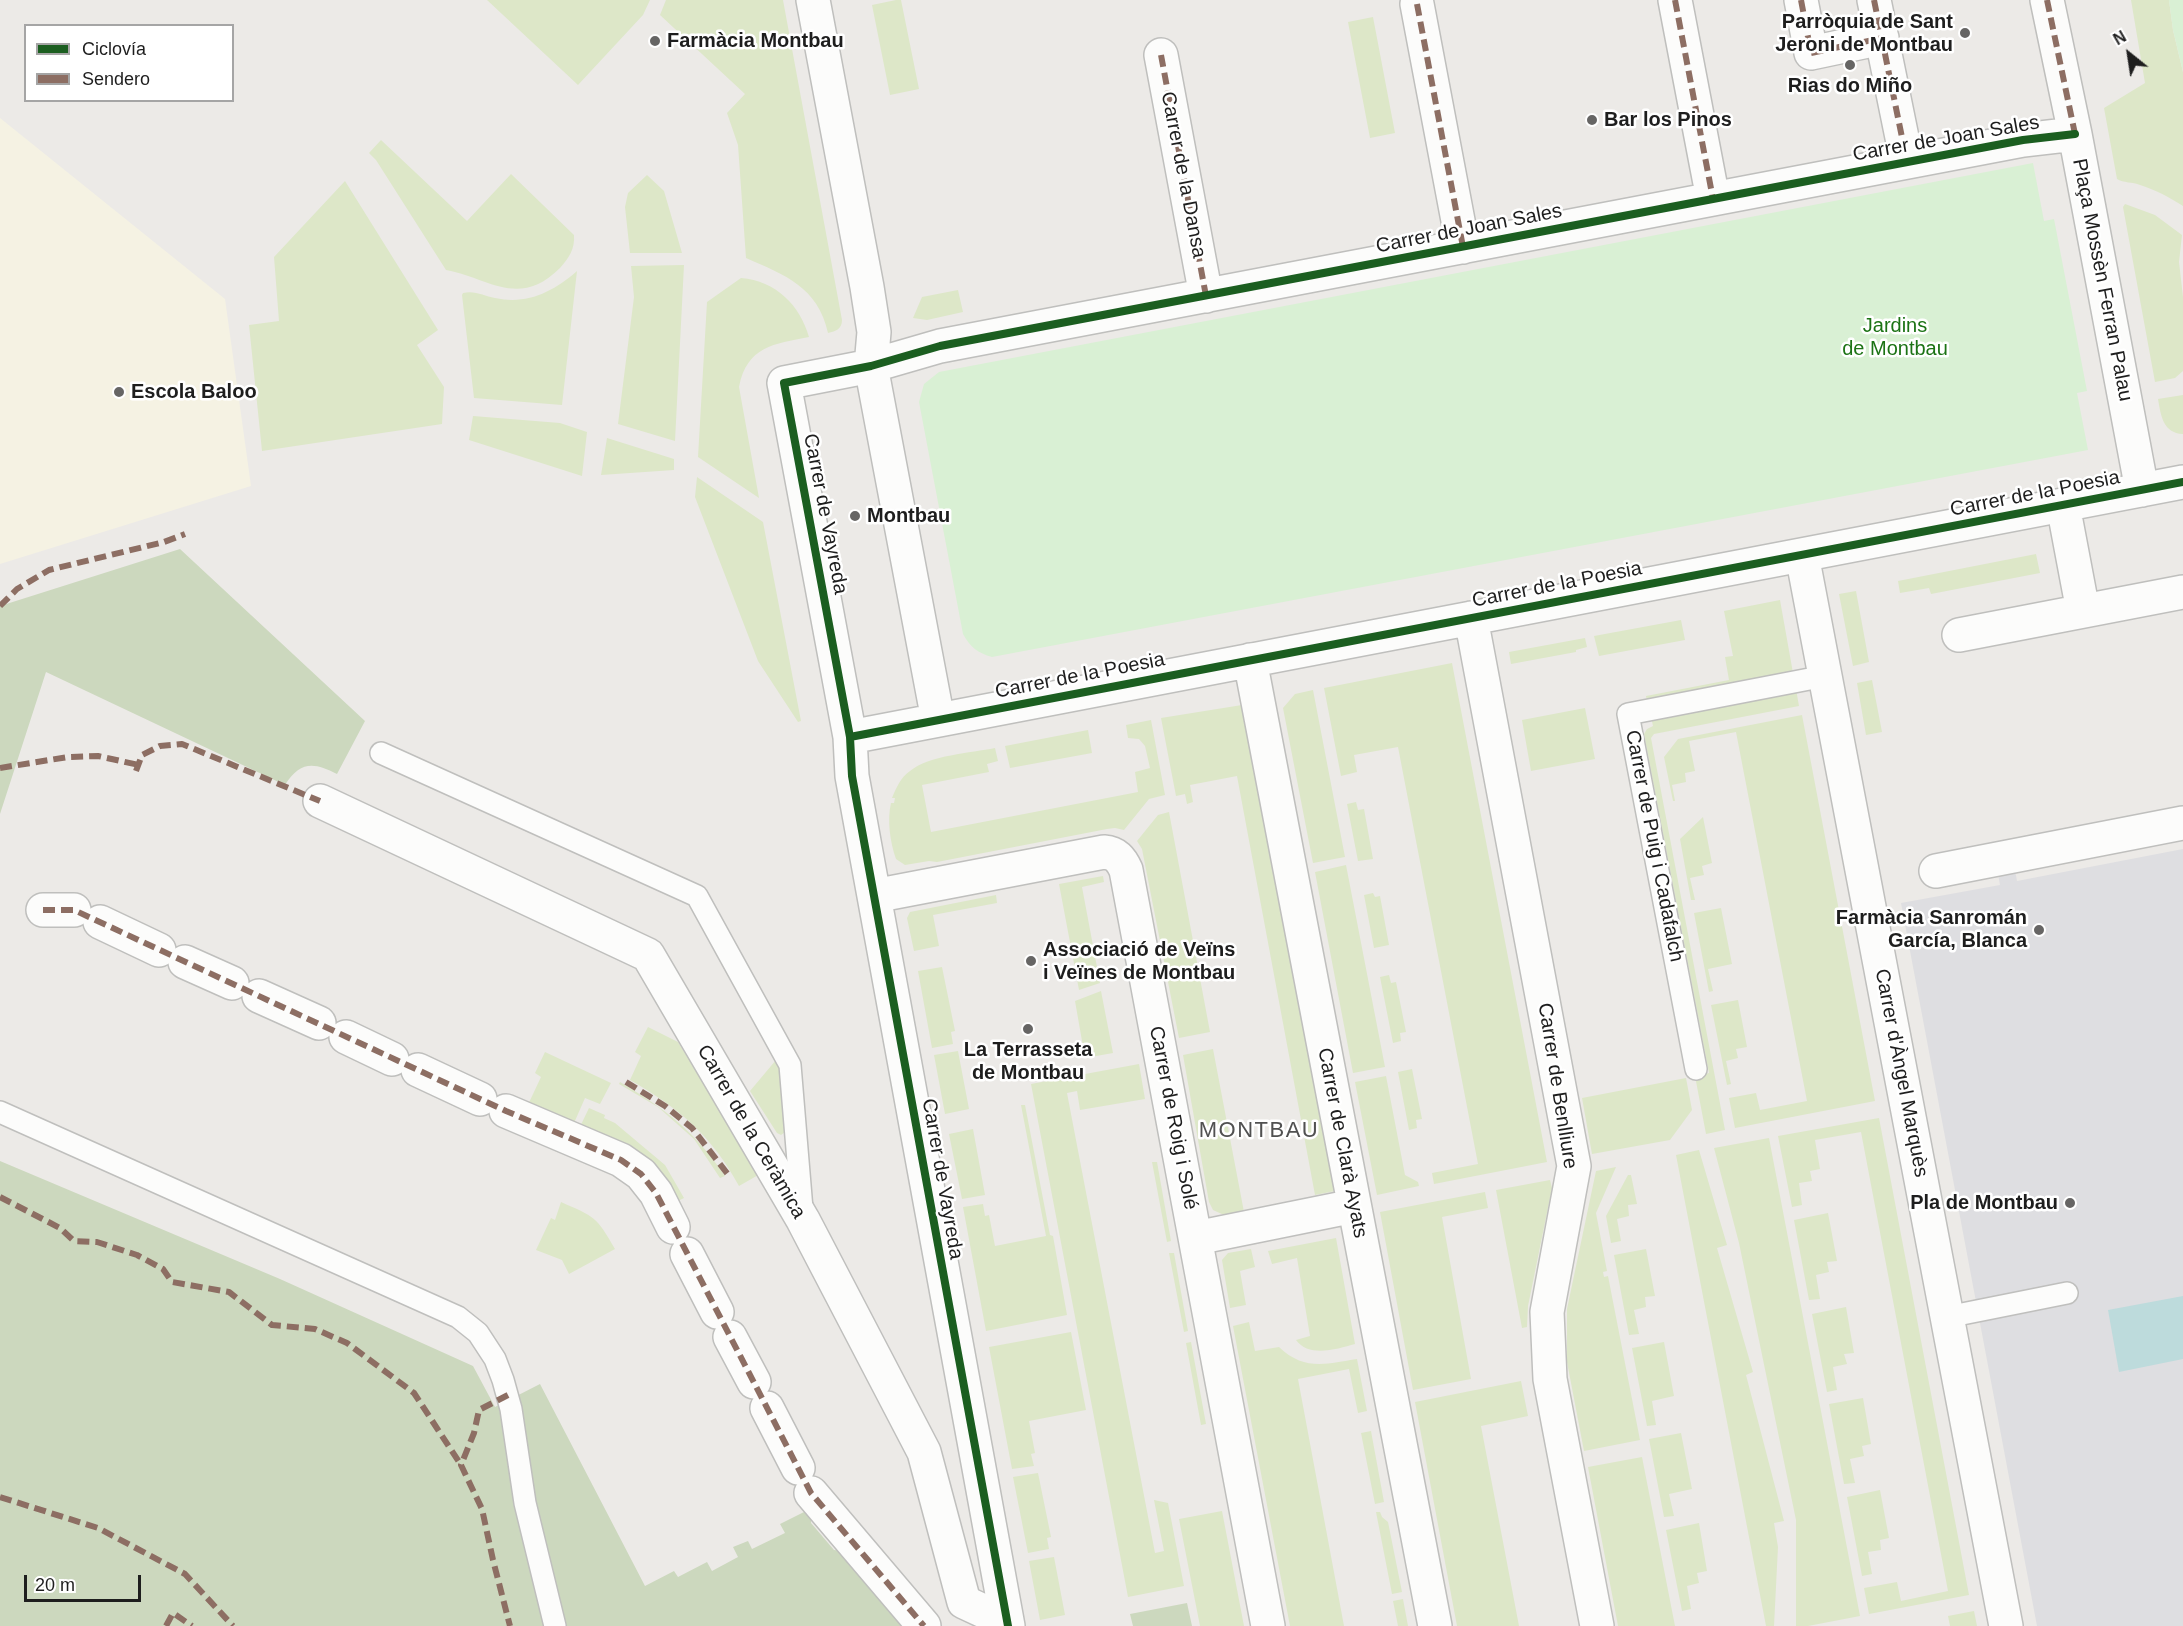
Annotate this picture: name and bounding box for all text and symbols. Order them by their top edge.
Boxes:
place label: Parròquia de Sant Jeroni de Montbau [1775,10,1953,57]
legend [24,24,234,102]
north arrow [2099,24,2159,84]
marker: Parròquia de Sant Jeroni de Montbau [1958,26,1972,40]
text: N [2110,28,2129,48]
place label: Farmàcia Montbau [667,29,844,53]
marker: Farmàcia Montbau [648,34,662,48]
text: Ciclovía [82,39,146,59]
marker: Rias do Miño [1843,58,1857,72]
text: Sendero [82,69,150,89]
place label: Rias do Miño [1788,74,1912,98]
street label: Carrer de la Dansa [1155,90,1211,260]
place label: Bar los Pinos [1604,108,1732,132]
street label: Carrer de Joan Sales [1851,111,2041,167]
marker: Bar los Pinos [1585,113,1599,127]
street label: Plaça Mossèn Ferran Palau [2067,157,2137,403]
street label: Carrer de Joan Sales [1374,199,1564,259]
park label: Jardins de Montbau [1842,314,1948,361]
place label: Escola Baloo [131,380,257,404]
marker: Escola Baloo [112,385,126,399]
street label: Carrer de Vayreda [798,432,852,596]
street label: Carrer de la Poesia [1948,466,2122,522]
place label: Montbau [867,504,950,528]
marker: Montbau [848,509,862,523]
street label: Carrer de la Poesia [1470,557,1644,613]
street label: Carrer de la Poesia [993,648,1167,704]
street label: Carrer de Puig i Cadafalch [1620,728,1688,964]
place label: Farmàcia Sanromán García, Blanca [1836,906,2027,953]
marker: Farmàcia Sanromán García, Blanca [2032,923,2046,937]
place label: Associació de Veïns i Veïnes de Montbau [1043,938,1235,985]
marker: Associació de Veïns i Veïnes de Montbau [1024,954,1038,968]
street label: Carrer d'Àngel Marquès [1869,967,1933,1179]
street label: Carrer de Benlliure [1532,1001,1582,1171]
marker: La Terrasseta de Montbau [1021,1022,1035,1036]
street label: Carrer de Roig i Solé [1143,1024,1203,1212]
place label: La Terrasseta de Montbau [964,1038,1092,1085]
street label: Carrer de la Ceràmica [691,1041,811,1223]
street label: Carrer de Clarà Ayats [1312,1046,1372,1240]
street label: Carrer de Vayreda [916,1097,968,1261]
district label: MONTBAU [1199,1118,1319,1144]
place label: Pla de Montbau [1910,1191,2058,1215]
marker: Pla de Montbau [2063,1196,2077,1210]
scale bar [27,1563,144,1601]
text: 20 m [35,1575,75,1595]

